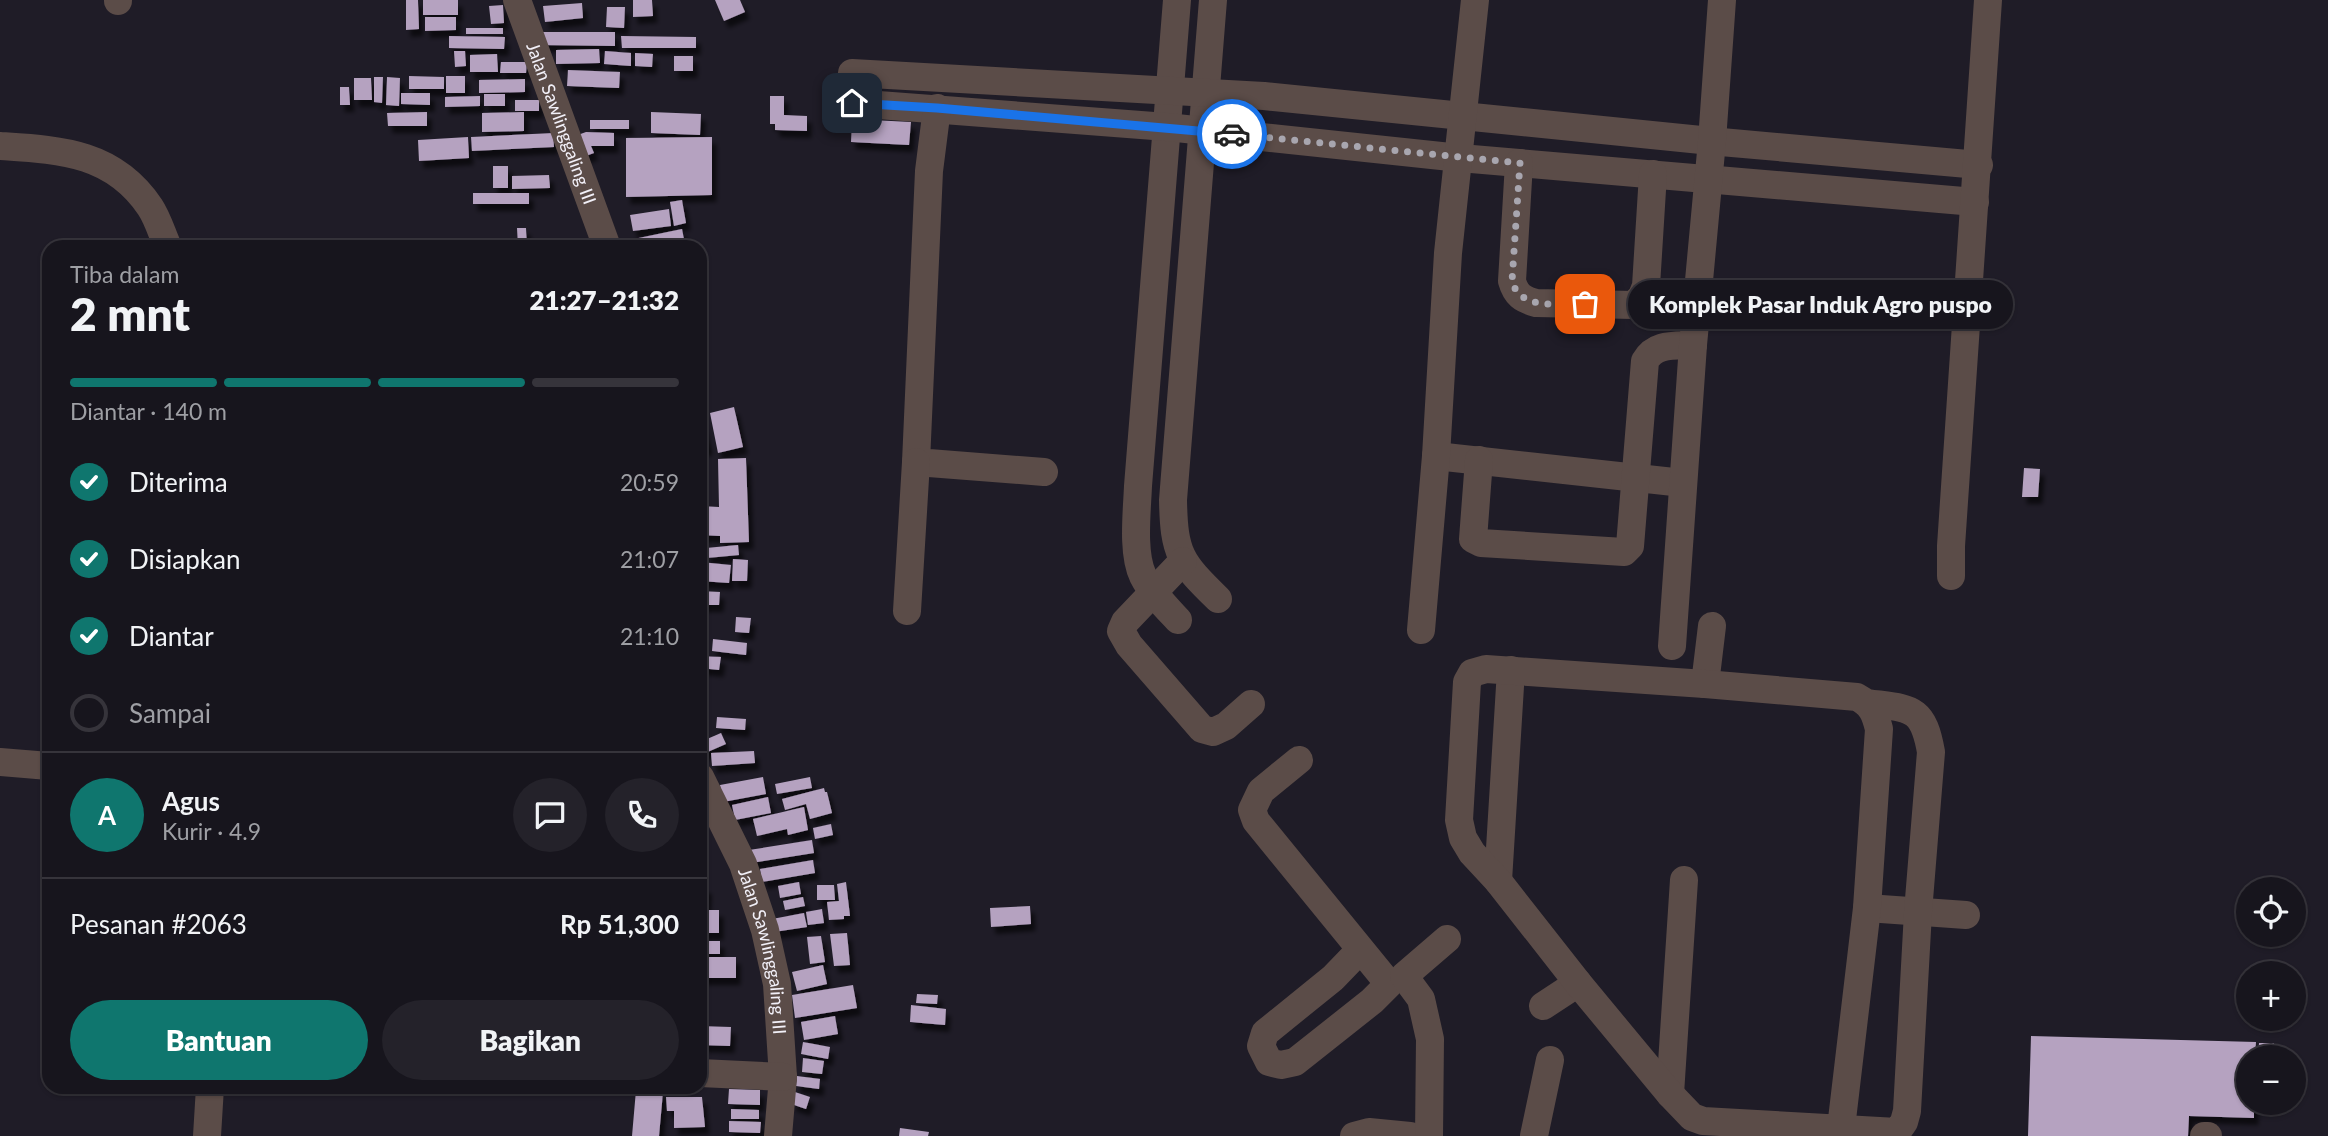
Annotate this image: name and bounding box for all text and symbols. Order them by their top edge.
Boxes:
street label: Jalan Sawlinggaling III [522,39,601,207]
pin [822,73,882,133]
icon: home [833,84,871,122]
courier [1197,99,1267,169]
icon: car [1213,115,1251,153]
text: Tiba dalam [70,260,179,288]
pin [1555,274,1615,334]
callout: Komplek Pasar Induk Agro puspo [1627,280,2012,328]
text: 21:27–21:32 [529,284,679,316]
icon: bag [1566,285,1604,323]
text: 2 mnt [70,286,190,341]
text: Komplek Pasar Induk Agro puspo [1649,290,1992,318]
text: Diantar · 140 m [70,397,227,425]
icon: check [70,463,108,501]
text: Diterima [129,466,228,498]
text: 20:59 [620,468,679,496]
icon: check [70,540,108,578]
text: Disiapkan [129,543,240,575]
text: 21:07 [620,545,679,573]
icon: check [70,617,108,655]
text: Diantar [129,620,214,652]
text: 21:10 [620,622,679,650]
text: Sampai [129,697,211,729]
button: chat [513,778,587,852]
button: phone [605,778,679,852]
text: Agus [162,785,220,817]
text: A [98,799,116,831]
text: Kurir · 4.9 [162,817,261,845]
street label: Jalan Sawlinggaling III [734,865,791,1035]
map controls [2236,877,2306,1115]
button: locate [2236,877,2306,947]
text: Pesanan #2063 [70,908,247,940]
text: Rp 51,300 [560,908,679,940]
button: + [2236,961,2306,1031]
button: Bantuan [70,1000,368,1080]
button: Bagikan [382,1000,679,1080]
button: − [2236,1045,2306,1115]

